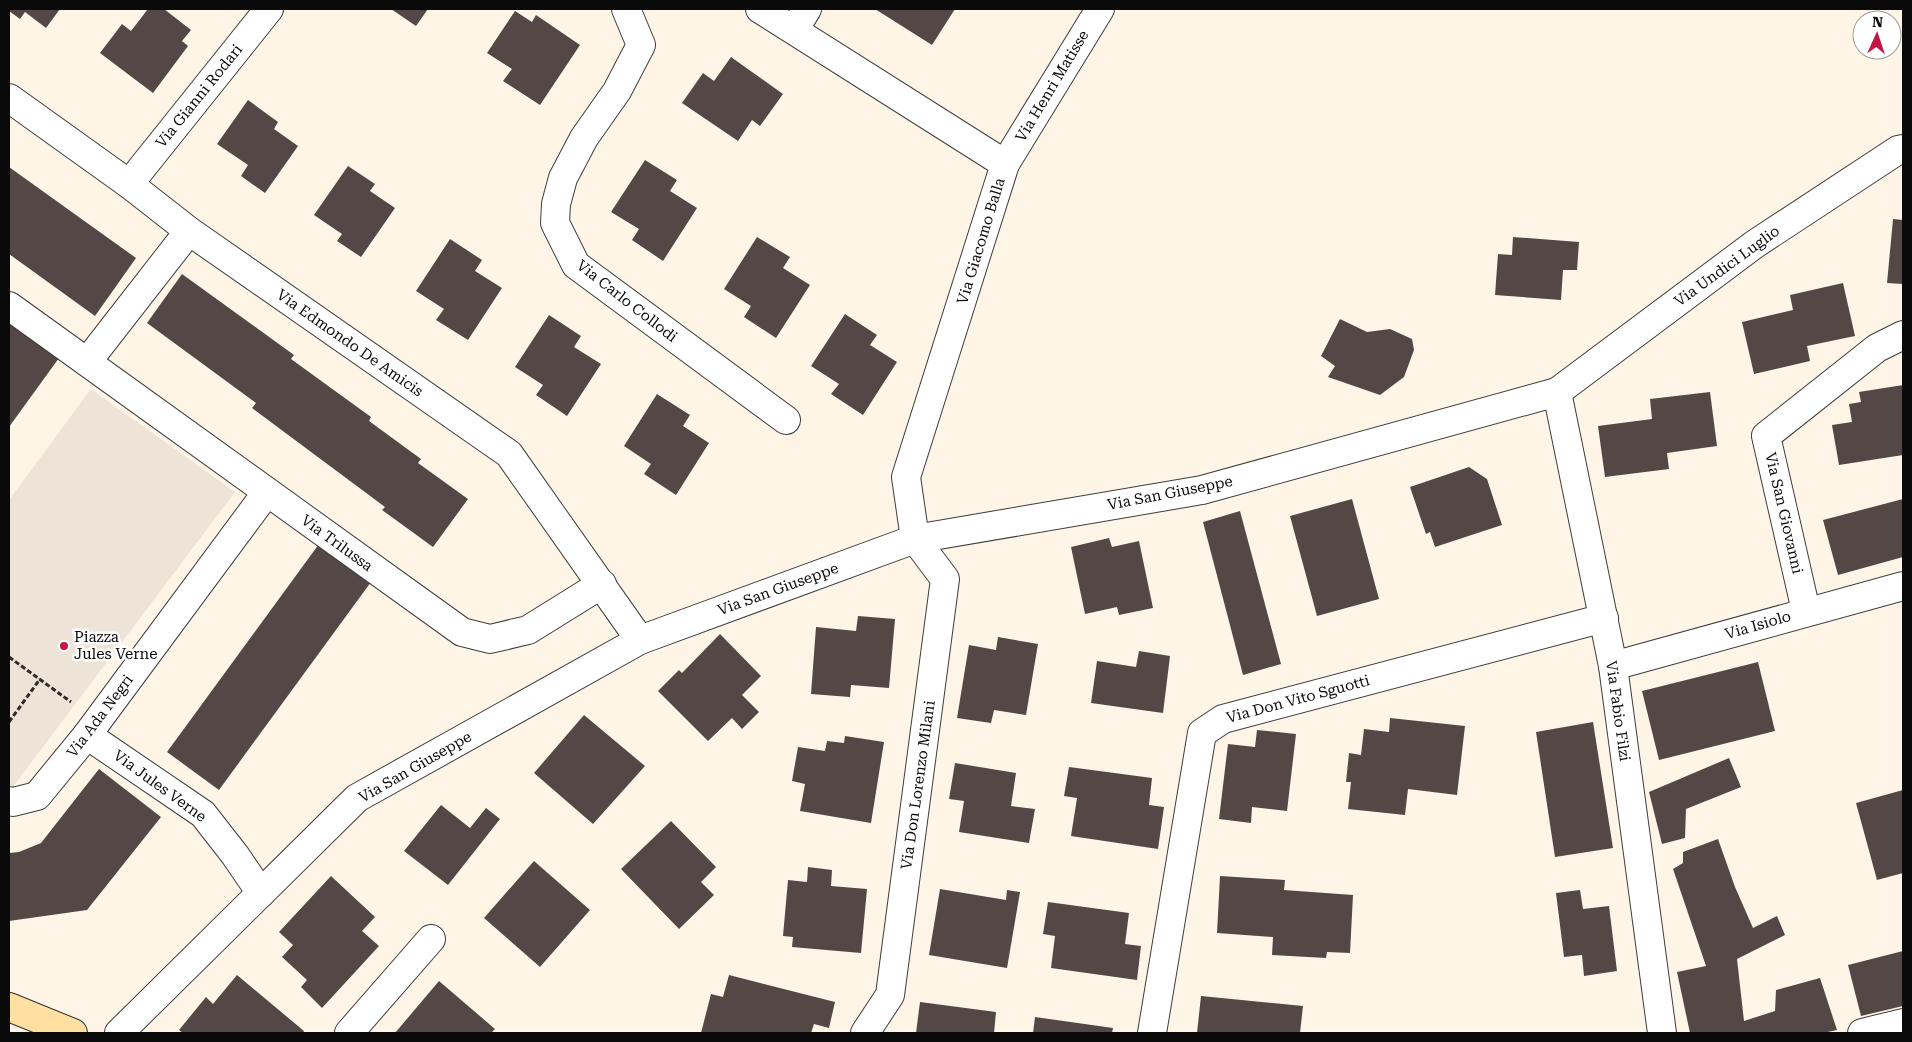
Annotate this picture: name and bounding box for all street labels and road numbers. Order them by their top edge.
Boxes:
street label: Via Henri Matisse [1012,27,1092,145]
street label: Via Gianni Rodari [152,41,246,151]
street label: Via Giacomo Balla [953,176,1009,306]
street label: Via Undici Luglio [1671,222,1783,310]
street label: Via Carlo Collodi [573,256,681,346]
street label: Via Edmondo De Amicis [273,286,427,400]
street label: Via San Giovanni [1761,450,1807,576]
street label: Via San Giuseppe [1106,472,1234,514]
street label: Via Trilussa [298,511,376,575]
street label: Via San Giuseppe [715,559,841,619]
street label: Via Isiolo [1723,607,1793,643]
street label: Via Fabio Filzi [1602,660,1634,763]
street label: Via Ada Negri [63,671,137,761]
street label: Via Don Vito Sguotti [1224,671,1372,727]
street label: Via Don Lorenzo Milani [897,699,939,871]
street label: Via San Giuseppe [355,727,475,807]
street label: Via Jules Verne [110,746,210,826]

